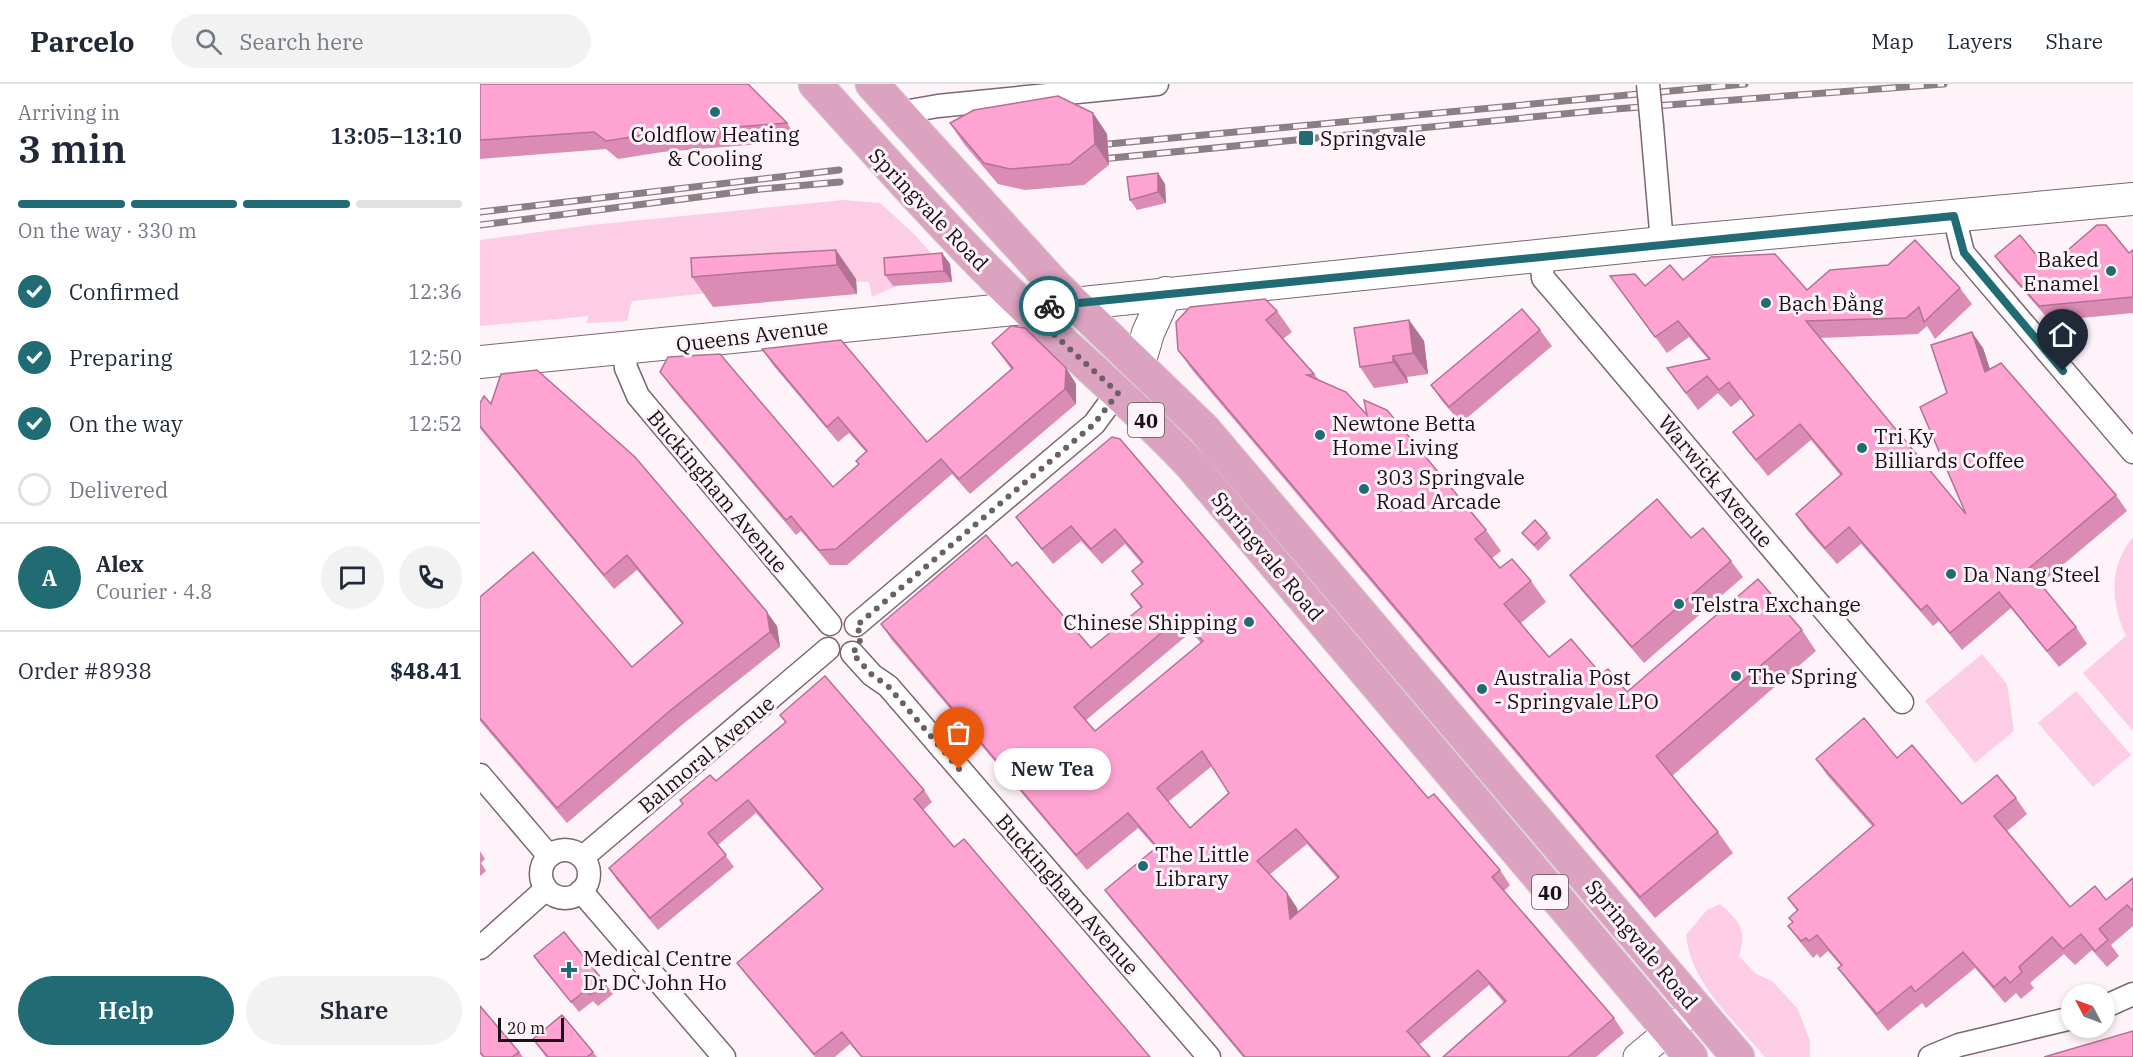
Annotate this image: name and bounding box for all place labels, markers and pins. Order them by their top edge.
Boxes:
marker: Coldflow Heating & Cooling [708,105,722,119]
place label: Coldflow Heating & Cooling [631,120,800,172]
place label: Springvale [1320,124,1426,152]
marker: Springvale [1297,129,1315,147]
place label: Baked Enamel [2023,245,2099,297]
marker: Baked Enamel [2104,264,2118,278]
place label: Bạch Đằng [1778,289,1884,317]
marker: Bạch Đằng [1759,296,1773,310]
pin [2037,309,2088,371]
place label: Newtone Betta Home Living [1332,409,1476,461]
place label: Tri Ky Billiards Coffee [1874,422,2024,474]
marker: Newtone Betta Home Living [1313,428,1327,442]
marker: Tri Ky Billiards Coffee [1855,441,1869,455]
place label: 303 Springvale Road Arcade [1376,463,1525,515]
marker: 303 Springvale Road Arcade [1357,482,1371,496]
place label: Da Nang Steel [1963,560,2100,588]
marker: Da Nang Steel [1944,567,1958,581]
place label: Telstra Exchange [1691,590,1861,618]
marker: Telstra Exchange [1672,597,1686,611]
place label: Chinese Shipping [1063,608,1238,636]
marker: Chinese Shipping [1242,615,1256,629]
place label: The Spring [1748,662,1857,690]
place label: Australia Post - Springvale LPO [1494,663,1659,715]
marker: The Spring [1729,669,1743,683]
marker: Australia Post - Springvale LPO [1475,682,1489,696]
pin [933,707,984,769]
callout: New Tea [995,748,1112,790]
place label: The Little Library [1155,840,1249,892]
marker: The Little Library [1136,859,1150,873]
place label: Medical Centre Dr DC John Ho [583,944,732,996]
marker: Medical Centre Dr DC John Ho [560,961,578,979]

